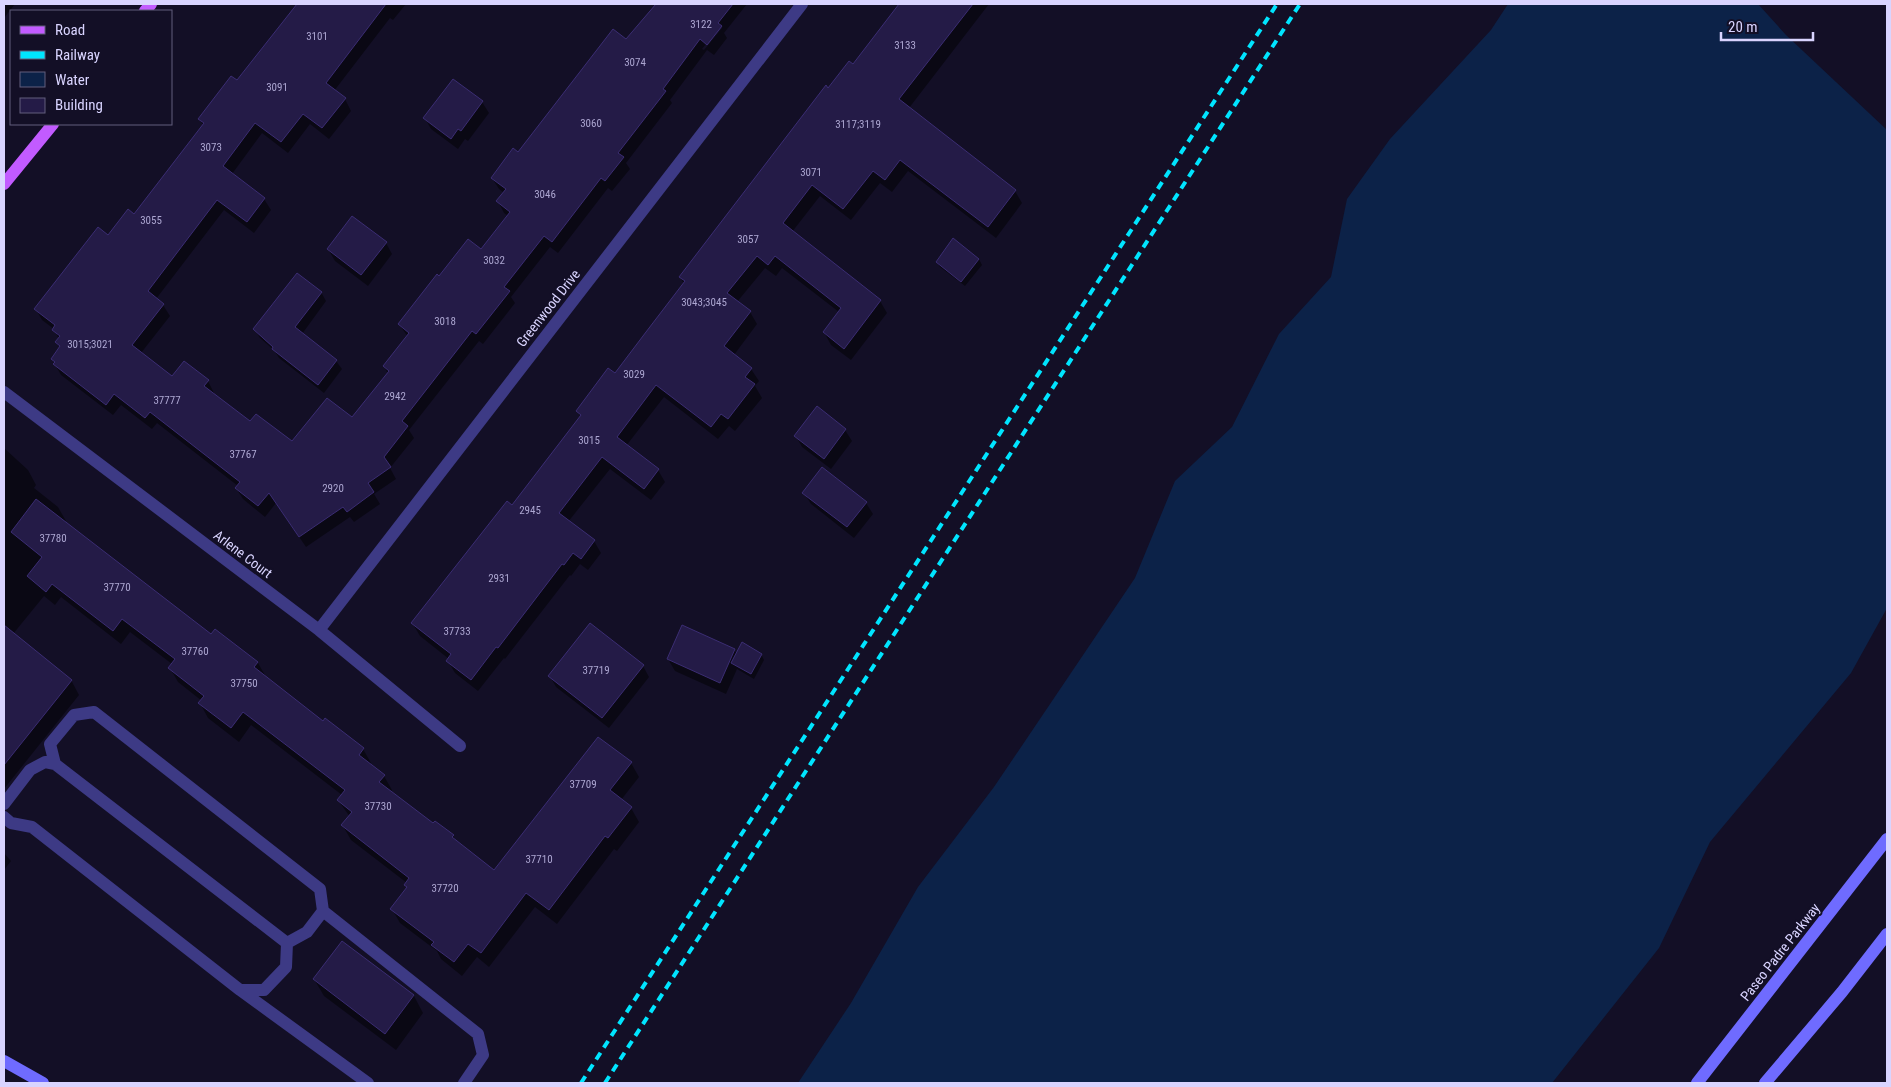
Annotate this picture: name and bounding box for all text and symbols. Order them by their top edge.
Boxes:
legend [10,10,172,125]
scale bar [1721,10,1814,42]
house number: 3122 [690,18,712,31]
text: 20 m [1728,18,1758,36]
text: Road [55,21,85,39]
house number: 3101 [306,30,328,43]
house number: 3133 [894,39,916,52]
text: Railway [55,46,100,64]
house number: 3074 [624,56,646,69]
text: Water [55,71,90,89]
house number: 3091 [266,81,288,94]
text: Building [55,96,103,114]
house number: 3060 [580,117,602,130]
house number: 3117;3119 [835,118,881,131]
house number: 3073 [200,141,222,154]
house number: 3071 [800,166,822,179]
house number: 3046 [534,188,556,201]
house number: 3055 [140,214,162,227]
house number: 3057 [737,233,759,246]
house number: 3032 [483,254,505,267]
street label: Greenwood Drive [513,266,583,350]
house number: 3043;3045 [681,296,727,309]
house number: 3018 [434,315,456,328]
house number: 3015;3021 [67,338,113,351]
house number: 3029 [623,368,645,381]
house number: 2942 [384,390,406,403]
house number: 37777 [153,394,181,407]
house number: 3015 [578,434,600,447]
house number: 37767 [229,448,257,461]
house number: 2920 [322,482,344,495]
house number: 2945 [519,504,541,517]
street label: Arlene Court [211,527,275,581]
house number: 37780 [39,532,67,545]
house number: 2931 [488,572,510,585]
house number: 37770 [103,581,131,594]
house number: 37733 [443,625,471,638]
house number: 37760 [181,645,209,658]
house number: 37719 [582,664,610,677]
house number: 37750 [230,677,258,690]
house number: 37709 [569,778,597,791]
house number: 37730 [364,800,392,813]
house number: 37710 [525,853,553,866]
house number: 37720 [431,882,459,895]
street label: Paseo Padre Parkway [1737,900,1823,1004]

